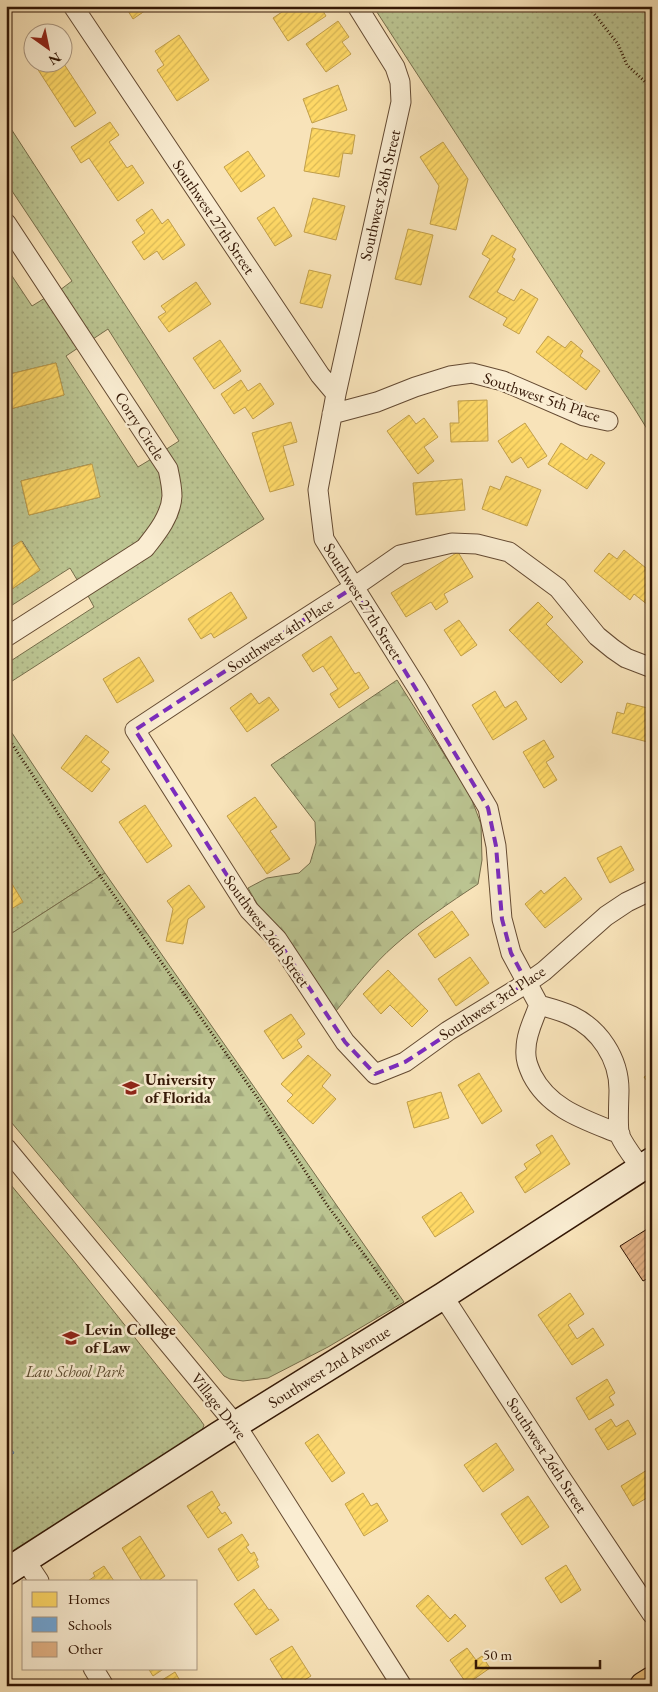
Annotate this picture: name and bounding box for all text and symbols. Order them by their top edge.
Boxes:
north arrow [22,22,72,72]
text: N [45,48,65,70]
street label: Southwest 28th Street [355,127,405,263]
street label: Southwest 27th Street [168,156,260,278]
street label: Southwest 5th Place [481,367,603,427]
street label: Corry Circle [110,388,170,464]
street label: Southwest 27th Street [319,539,407,663]
street label: Southwest 4th Place [223,593,337,677]
street label: Southwest 26th Street [219,871,315,991]
street label: Southwest 3rd Place [435,961,549,1045]
place label: University of Florida [145,1069,216,1108]
school or university icon: University of Florida [121,1078,141,1098]
place label: Levin College of Law [85,1319,176,1358]
street label: Southwest 2nd Avenue [264,1321,394,1413]
school or university icon: Levin College of Law [61,1328,81,1348]
park label: Law School Park [24,1361,125,1382]
street label: Village Drive [186,1368,252,1444]
street label: Southwest 26th Street [502,1393,592,1517]
legend [22,1580,198,1670]
text: Homes [68,1589,110,1608]
text: Schools [68,1615,112,1634]
scale bar [476,1637,599,1669]
text: Other [68,1639,103,1658]
text: 50 m [483,1645,512,1664]

